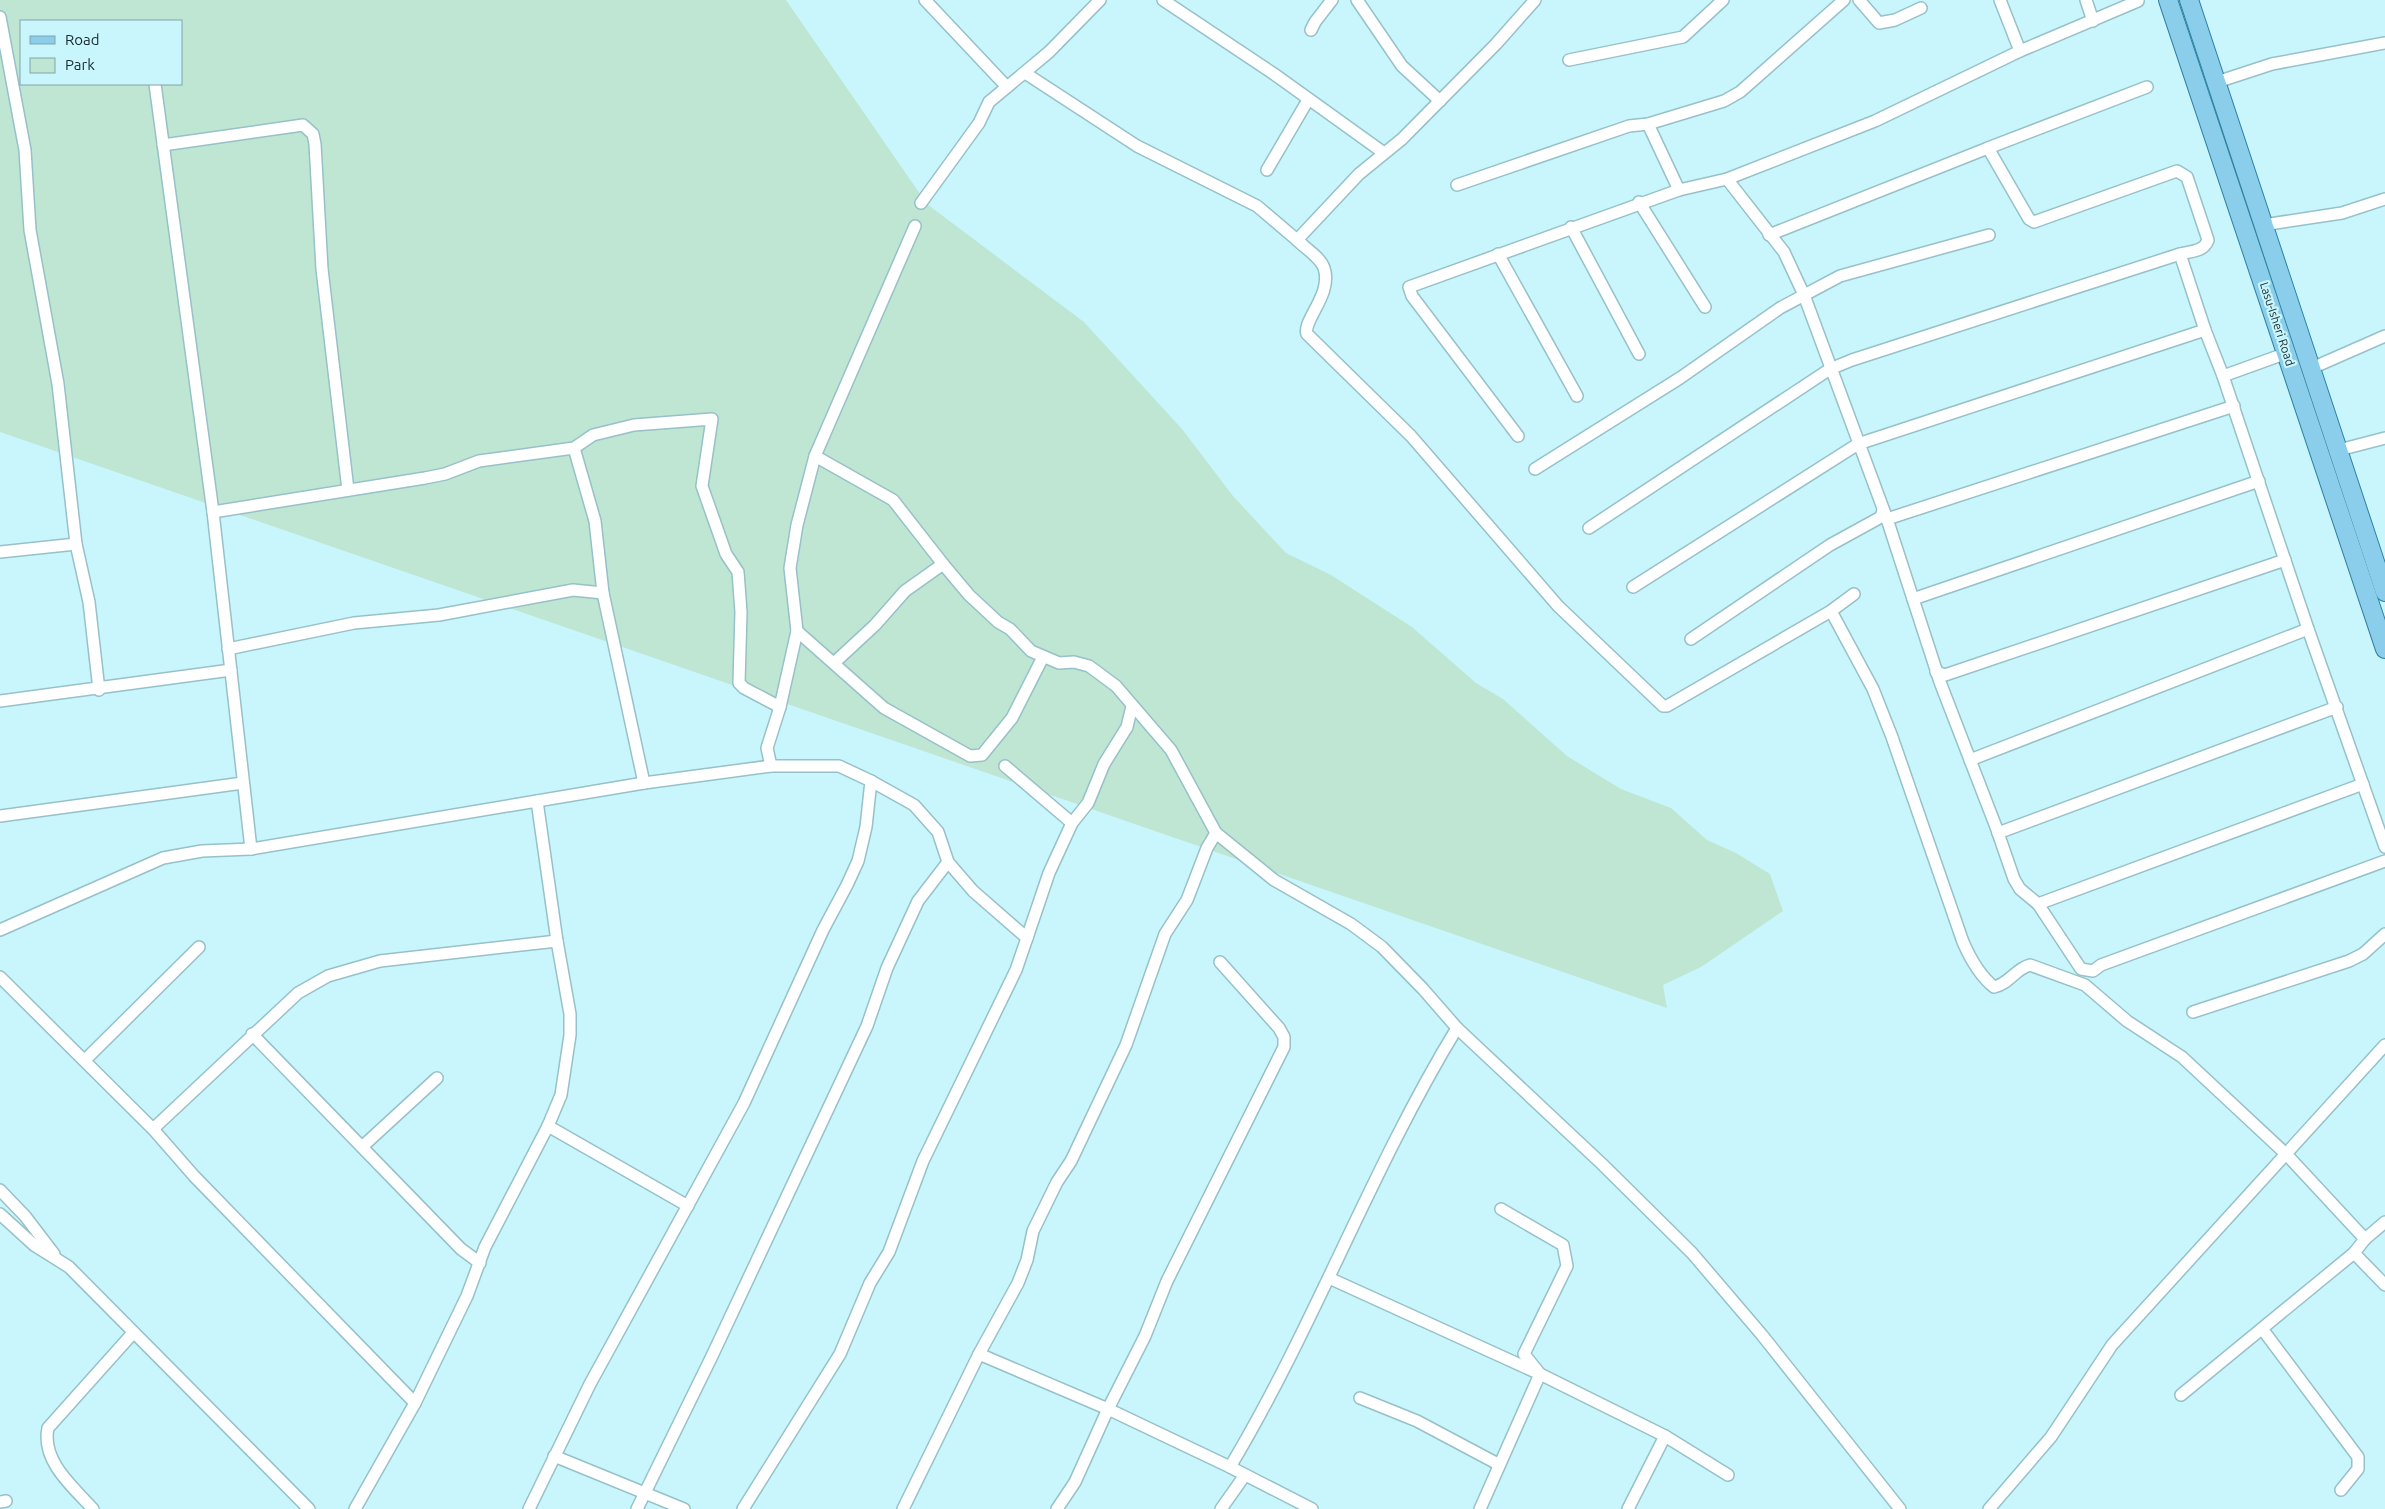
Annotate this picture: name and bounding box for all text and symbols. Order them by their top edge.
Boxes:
legend [20,20,182,85]
text: Road [65,31,100,48]
text: Park [65,56,95,73]
street label: Lasu-Isheri Road [2258,280,2297,367]

